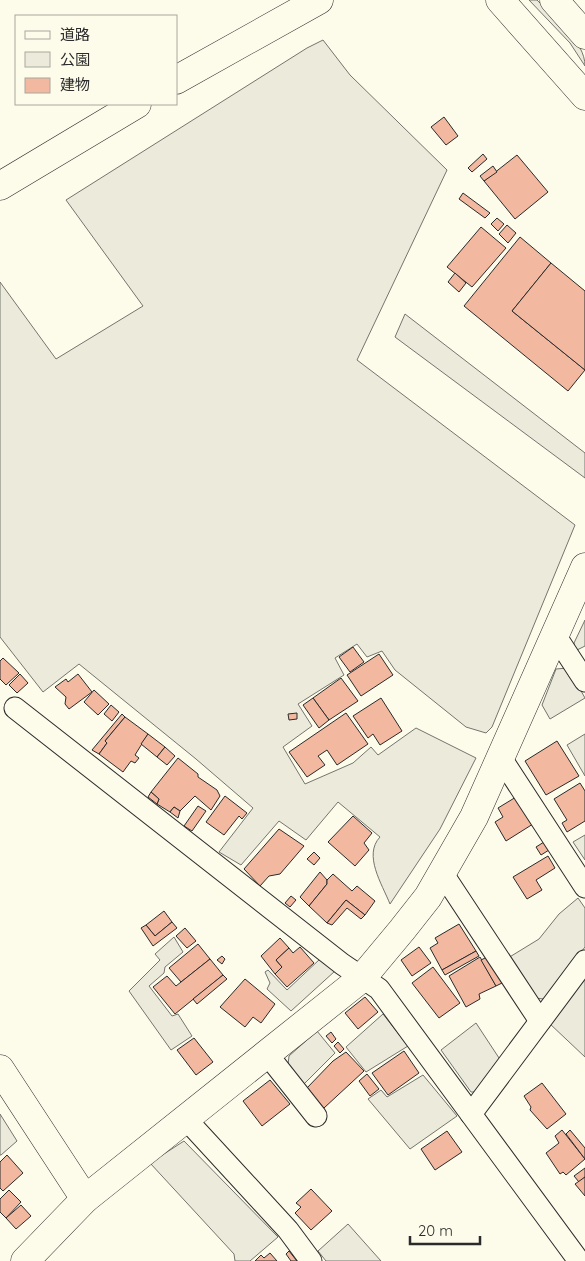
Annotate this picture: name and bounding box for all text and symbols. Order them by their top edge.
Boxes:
legend [15,15,178,105]
text: 道路 [60,25,90,44]
text: 公園 [60,50,90,69]
text: 建物 [60,75,90,94]
scale bar [410,1214,480,1246]
text: 20 m [418,1221,453,1240]

